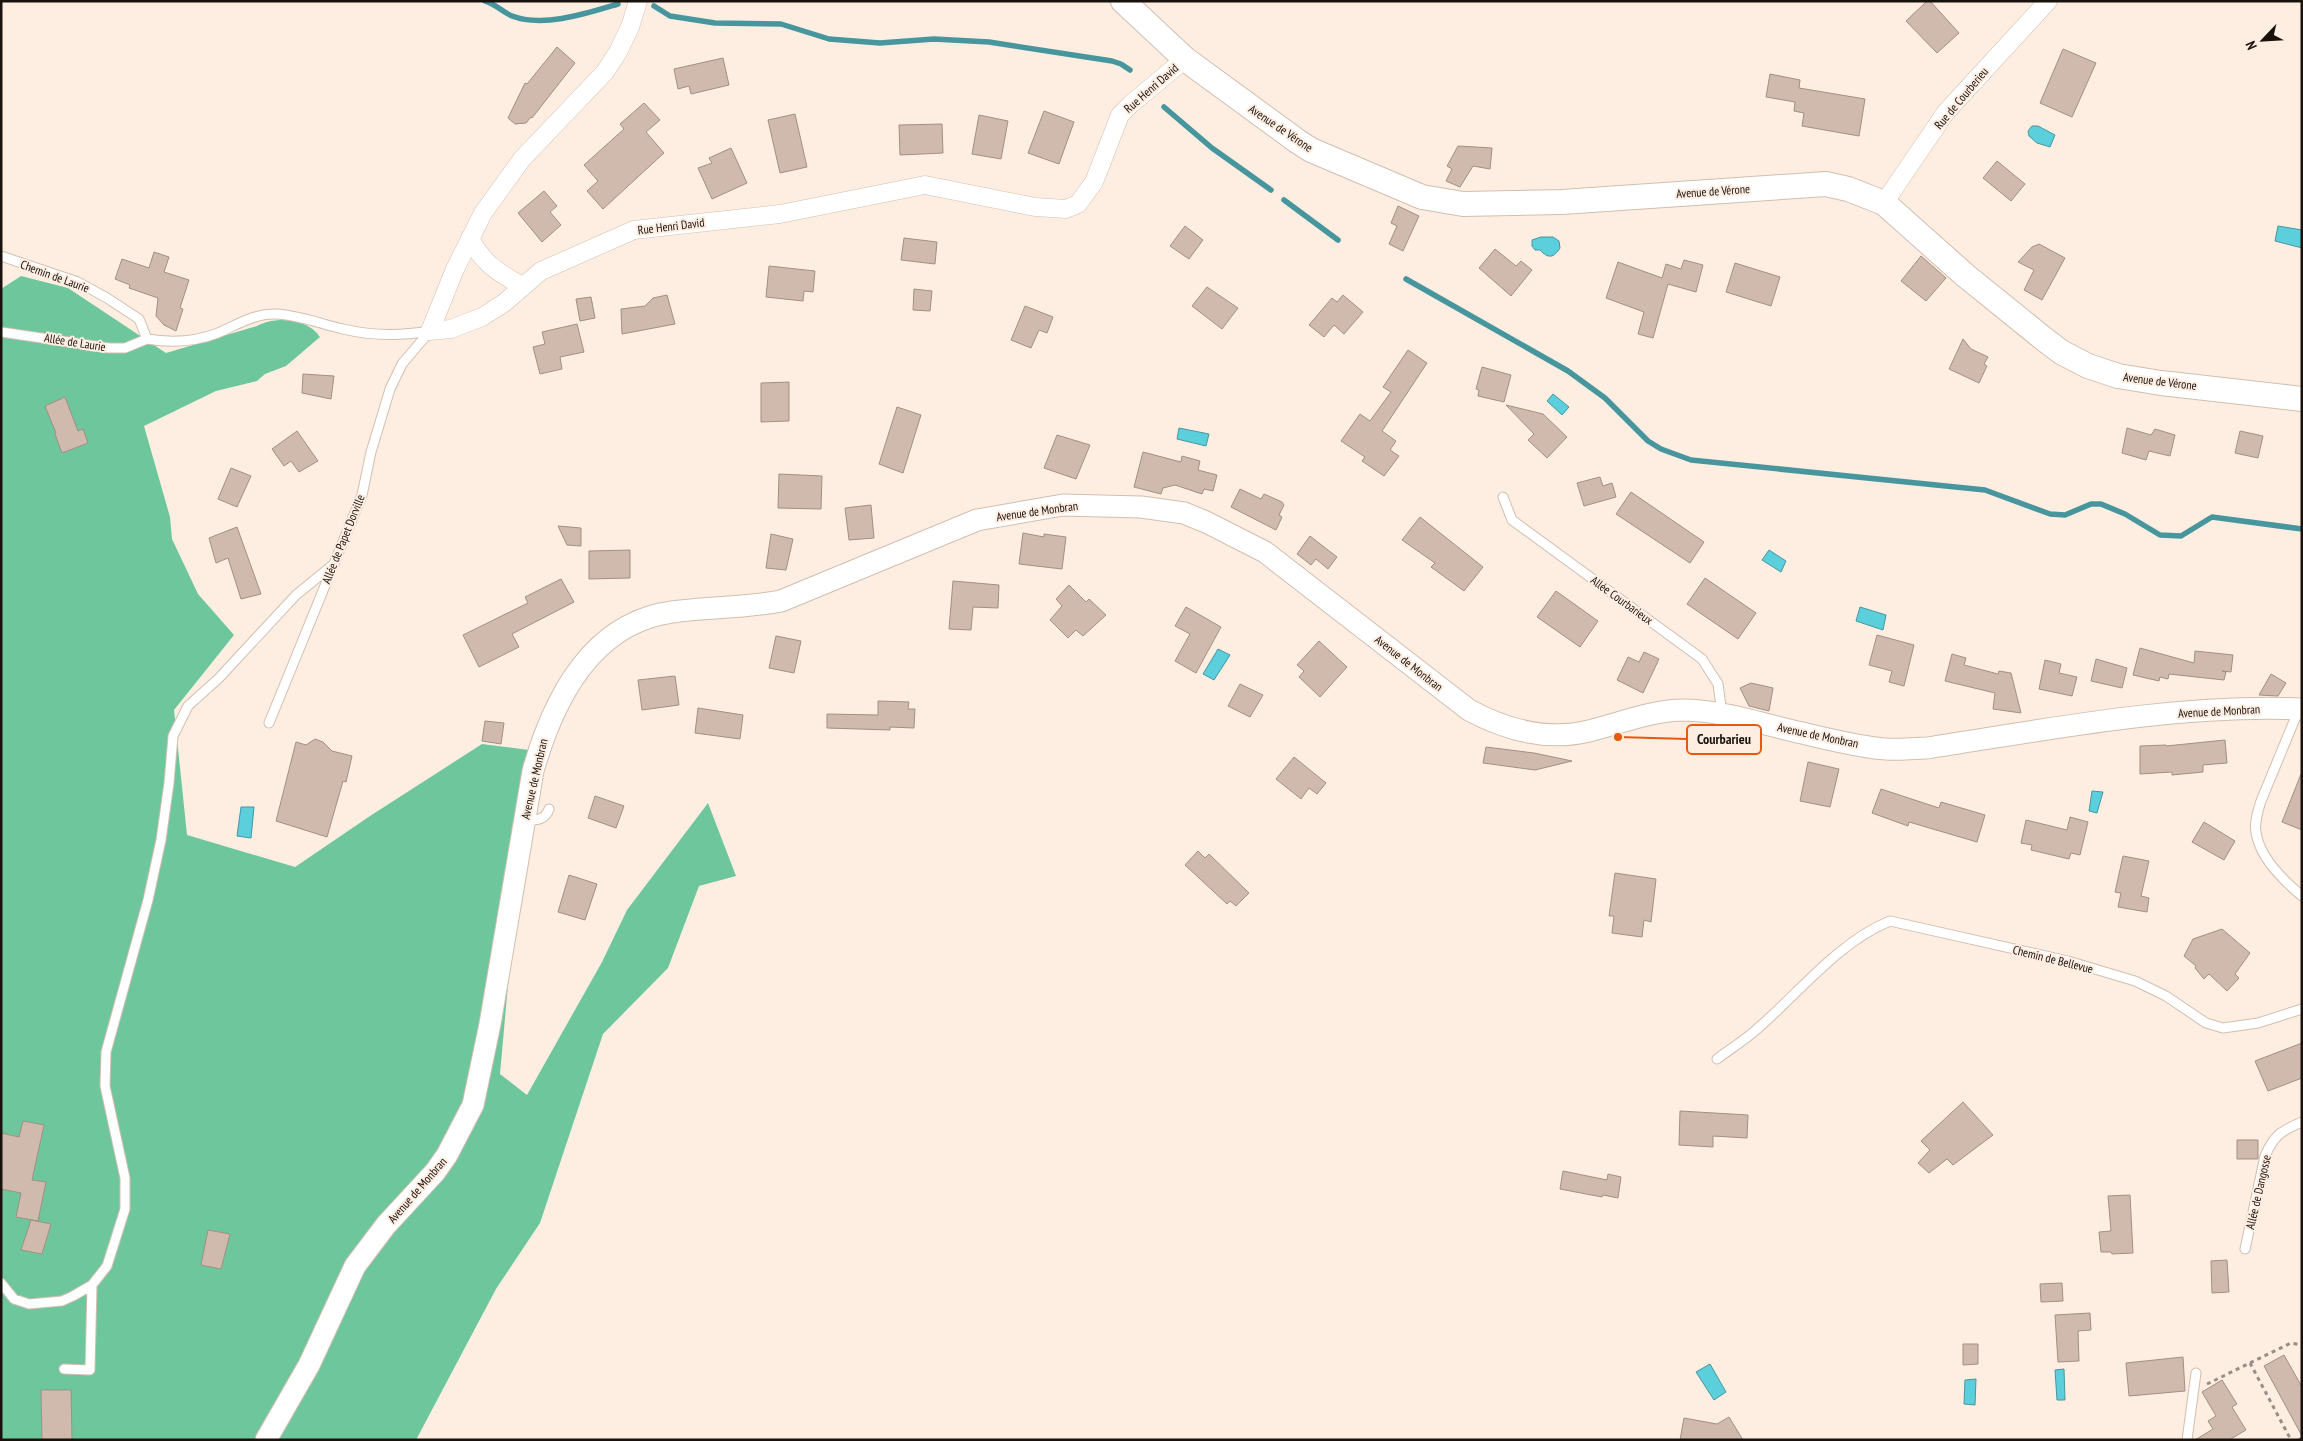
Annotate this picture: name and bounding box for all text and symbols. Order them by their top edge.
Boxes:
north arrow [2238,15,2288,65]
text: N [2241,38,2261,53]
street label: Rue Henri David [1121,60,1181,116]
street label: Rue de Courberieu [1931,64,1991,132]
street label: Avenue de Vérone [1246,101,1316,155]
street label: Avenue de Vérone [1676,181,1750,201]
street label: Rue Henri David [637,214,705,238]
street label: Chemin de Laurie [18,257,92,295]
street label: Allée de Laurie [43,330,107,354]
street label: Avenue de Vérone [2122,369,2198,393]
street label: Allée de Papet Dorville [318,492,368,586]
street label: Avenue de Monbran [995,498,1079,524]
street label: Allée Courbarieux [1588,572,1656,628]
street label: Avenue de Monbran [1372,632,1446,694]
street label: Avenue de Monbran [2178,701,2260,721]
street label: Avenue de Monbran [1776,719,1860,751]
callout: Courbarieu [1687,725,1761,754]
text: Courbarieu [1697,730,1751,748]
street label: Avenue de Monbran [517,737,551,821]
street label: Chemin de Bellevue [2011,942,2095,976]
street label: Allée de Dangosse [2242,1153,2274,1231]
street label: Avenue de Monbran [384,1154,450,1226]

